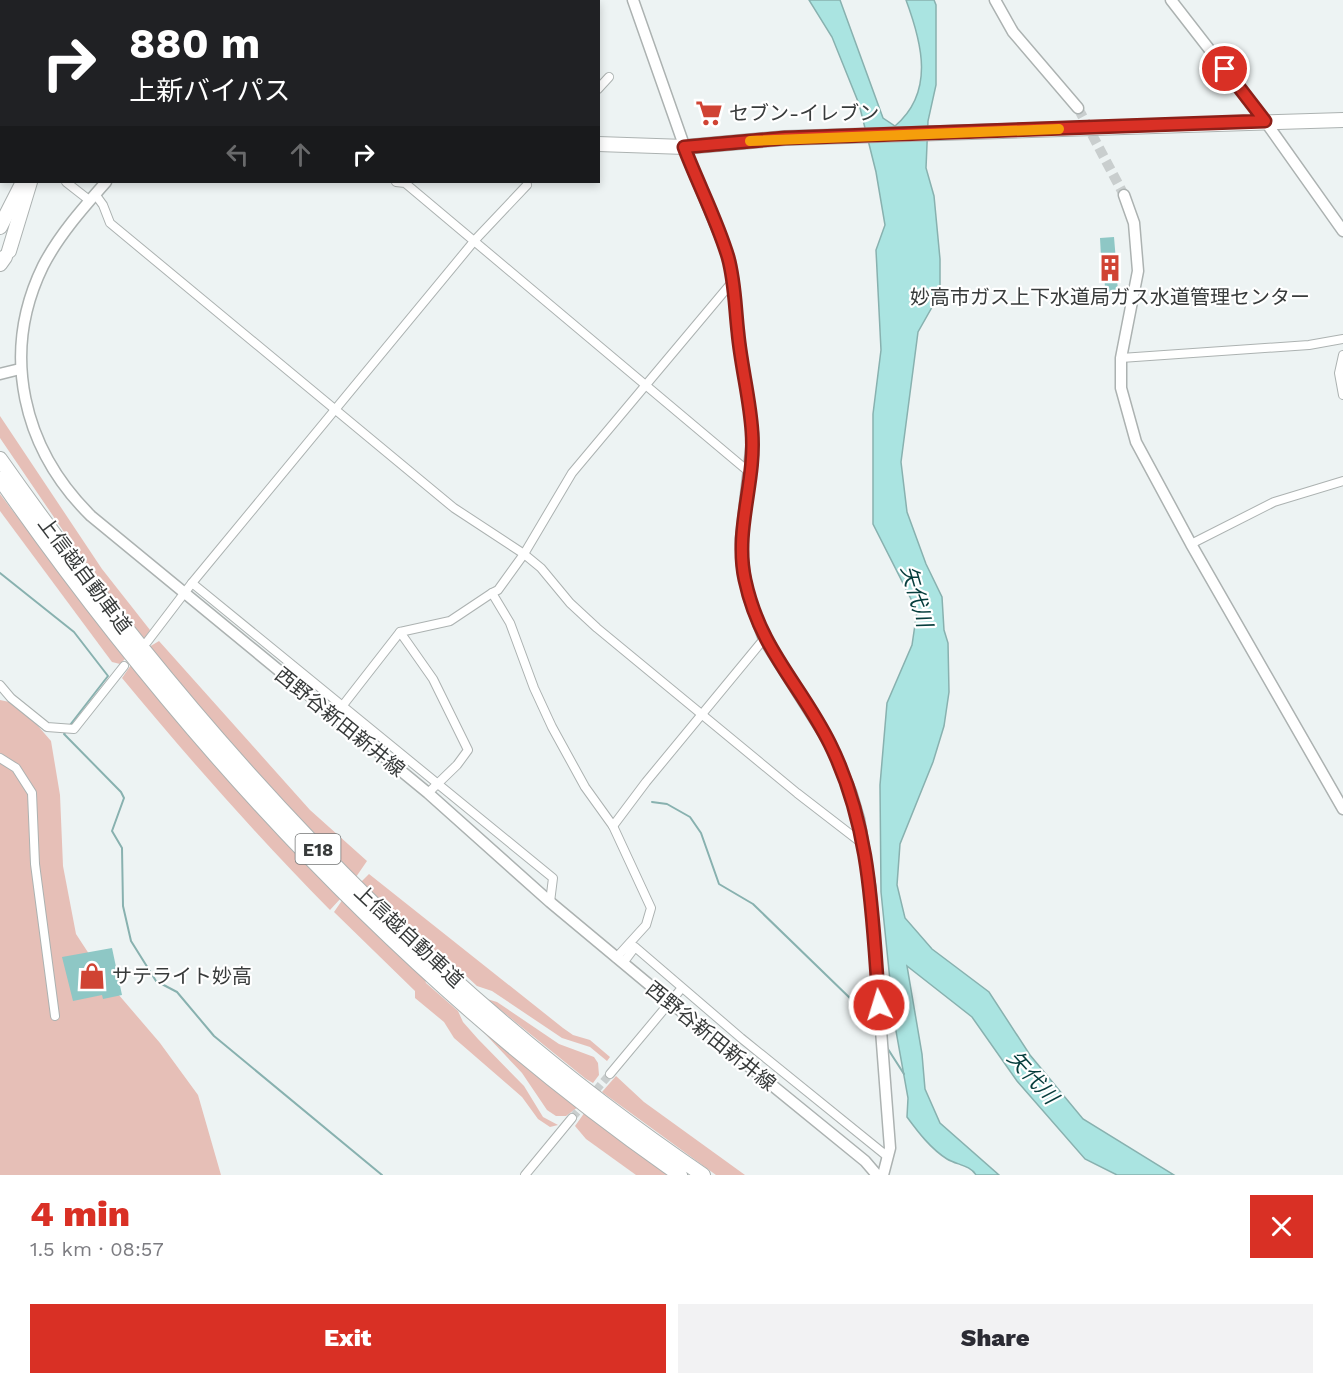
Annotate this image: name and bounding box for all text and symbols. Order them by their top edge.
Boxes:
text: 880 m [129,19,260,68]
icon: right [30,24,108,102]
pin [1199,43,1250,94]
icon: arrive [1208,52,1241,85]
text: 上新バイパス [129,75,290,107]
supermarket icon: セブン-イレブン [694,98,724,128]
place label: セブン-イレブン [729,101,879,125]
icon: left [221,138,254,171]
icon: ahead [284,138,317,171]
icon: right [347,138,380,171]
building icon: 妙高市ガス上下水道局ガス水道管理センター [1095,253,1125,283]
place label: 妙高市ガス上下水道局ガス水道管理センター [910,285,1310,309]
street label: 上信越自動車道 [33,512,137,638]
water label: 矢代川 [896,562,938,632]
street label: 西野谷新田新井線 [270,662,410,782]
road number: E18 [296,834,340,864]
street label: 上信越自動車道 [350,879,468,993]
shop icon: サテライト妙高 [77,961,107,991]
place label: サテライト妙高 [112,964,252,988]
position arrow [847,973,911,1037]
street label: 西野谷新田新井線 [641,976,781,1096]
water label: 矢代川 [1003,1045,1065,1110]
text: 4 min [30,1193,130,1235]
button: close [1250,1195,1313,1258]
text: 1.5 km · 08:57 [30,1237,164,1261]
button: Exit [30,1304,666,1373]
button: Share [678,1304,1313,1373]

